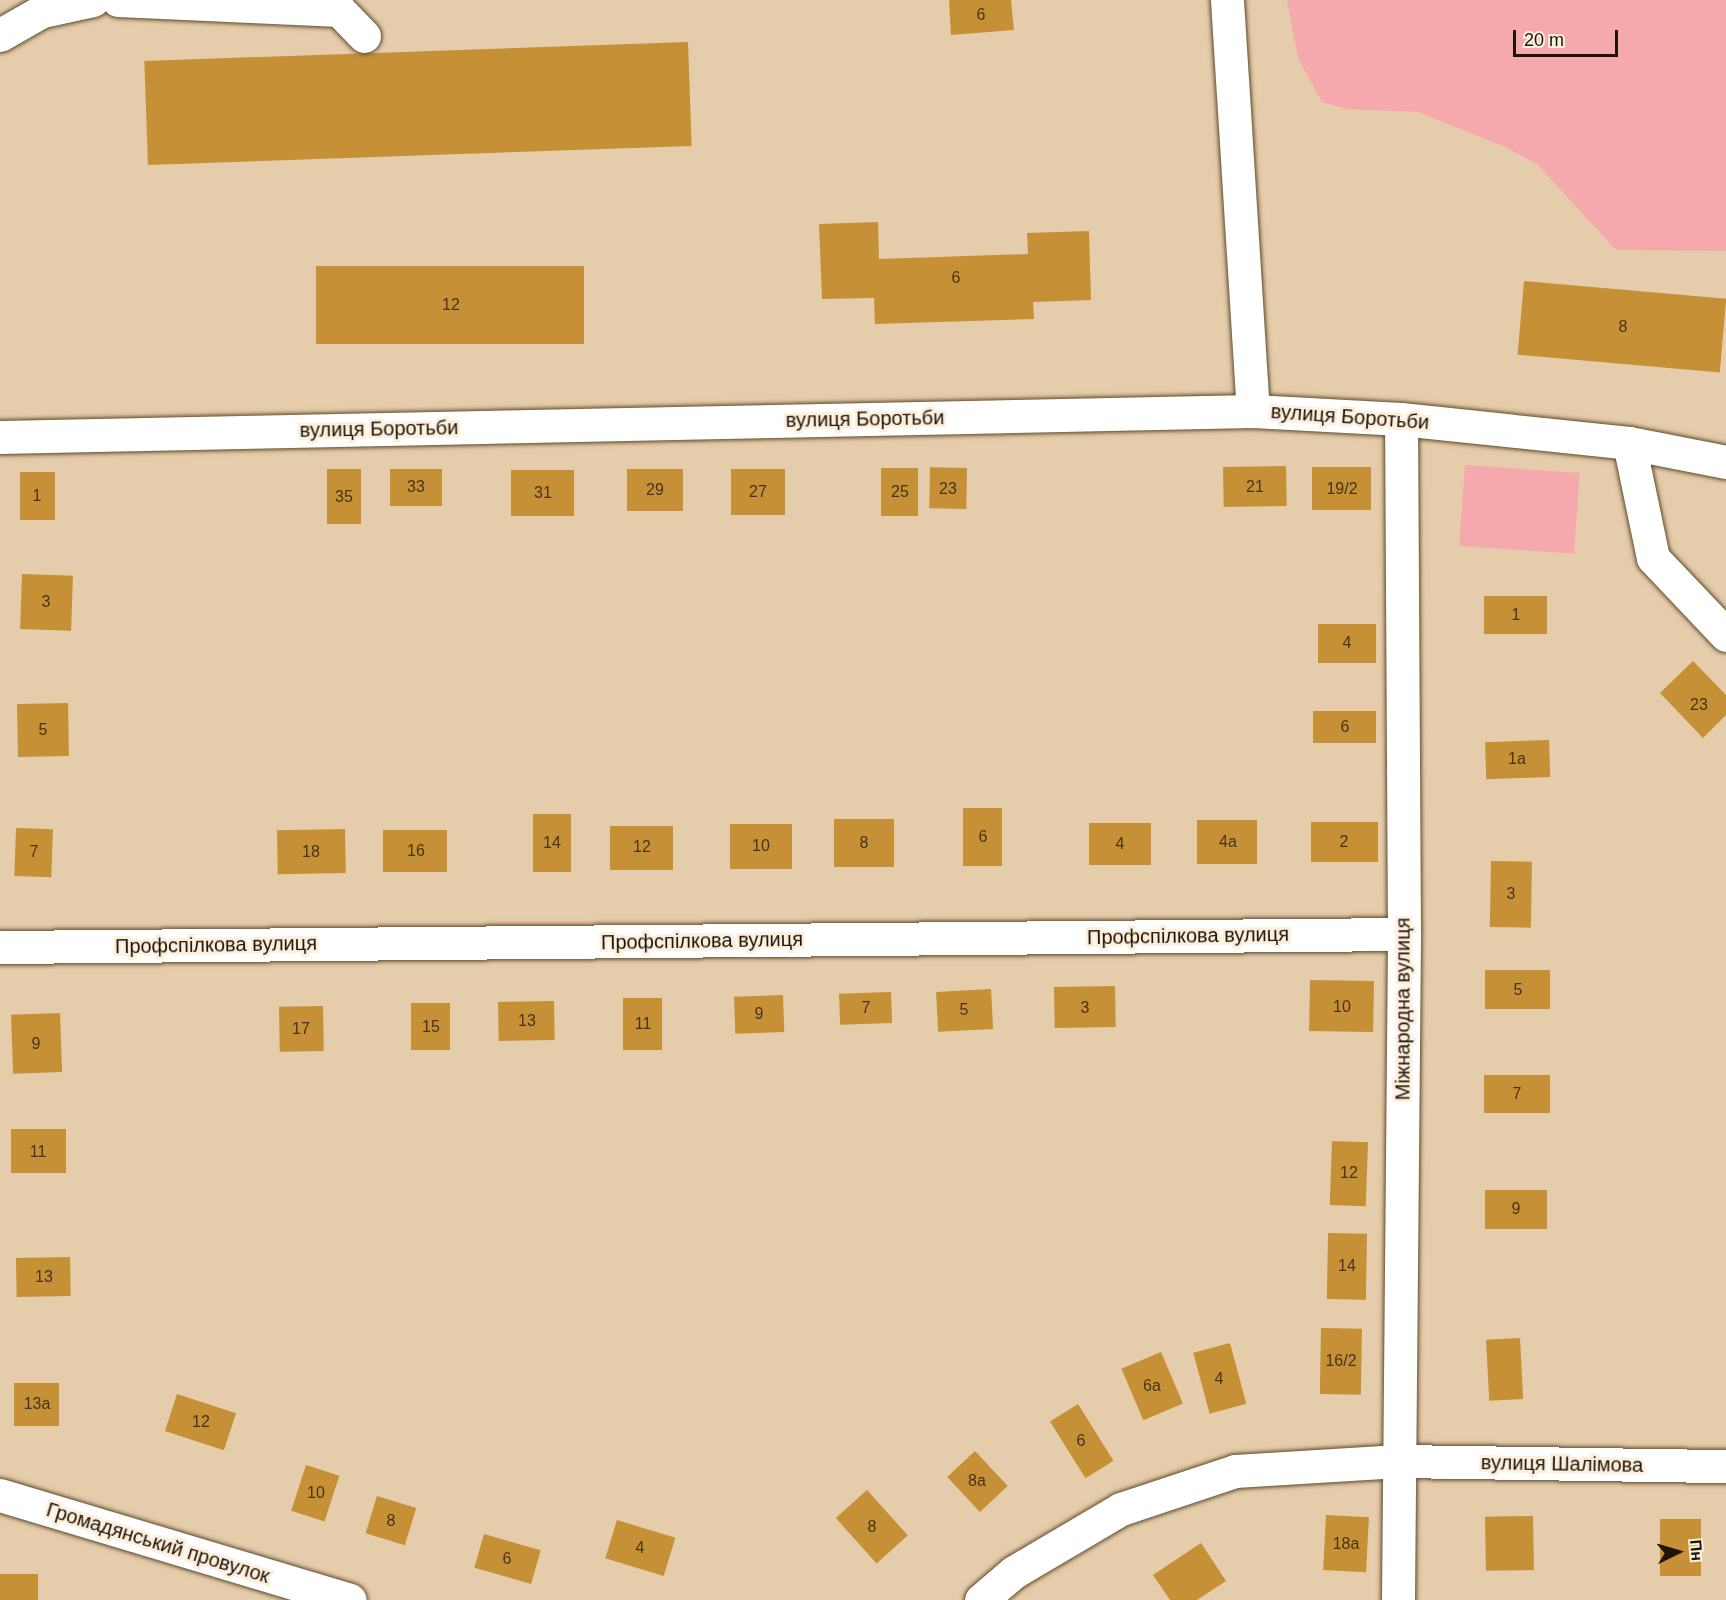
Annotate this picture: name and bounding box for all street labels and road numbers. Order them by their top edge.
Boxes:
street label: вулиця Боротьби [1270,399,1430,435]
street label: вулиця Боротьби [785,406,945,432]
street label: вулиця Боротьби [299,416,459,442]
street label: Міжнародна вулиця [1391,918,1415,1100]
street label: Профспілкова вулиця [1087,922,1289,950]
street label: Профспілкова вулиця [601,927,803,955]
street label: Профспілкова вулиця [115,931,317,959]
street label: вулиця Шалімова [1481,1451,1643,1477]
street label: Громадянський провулок [44,1498,272,1588]

